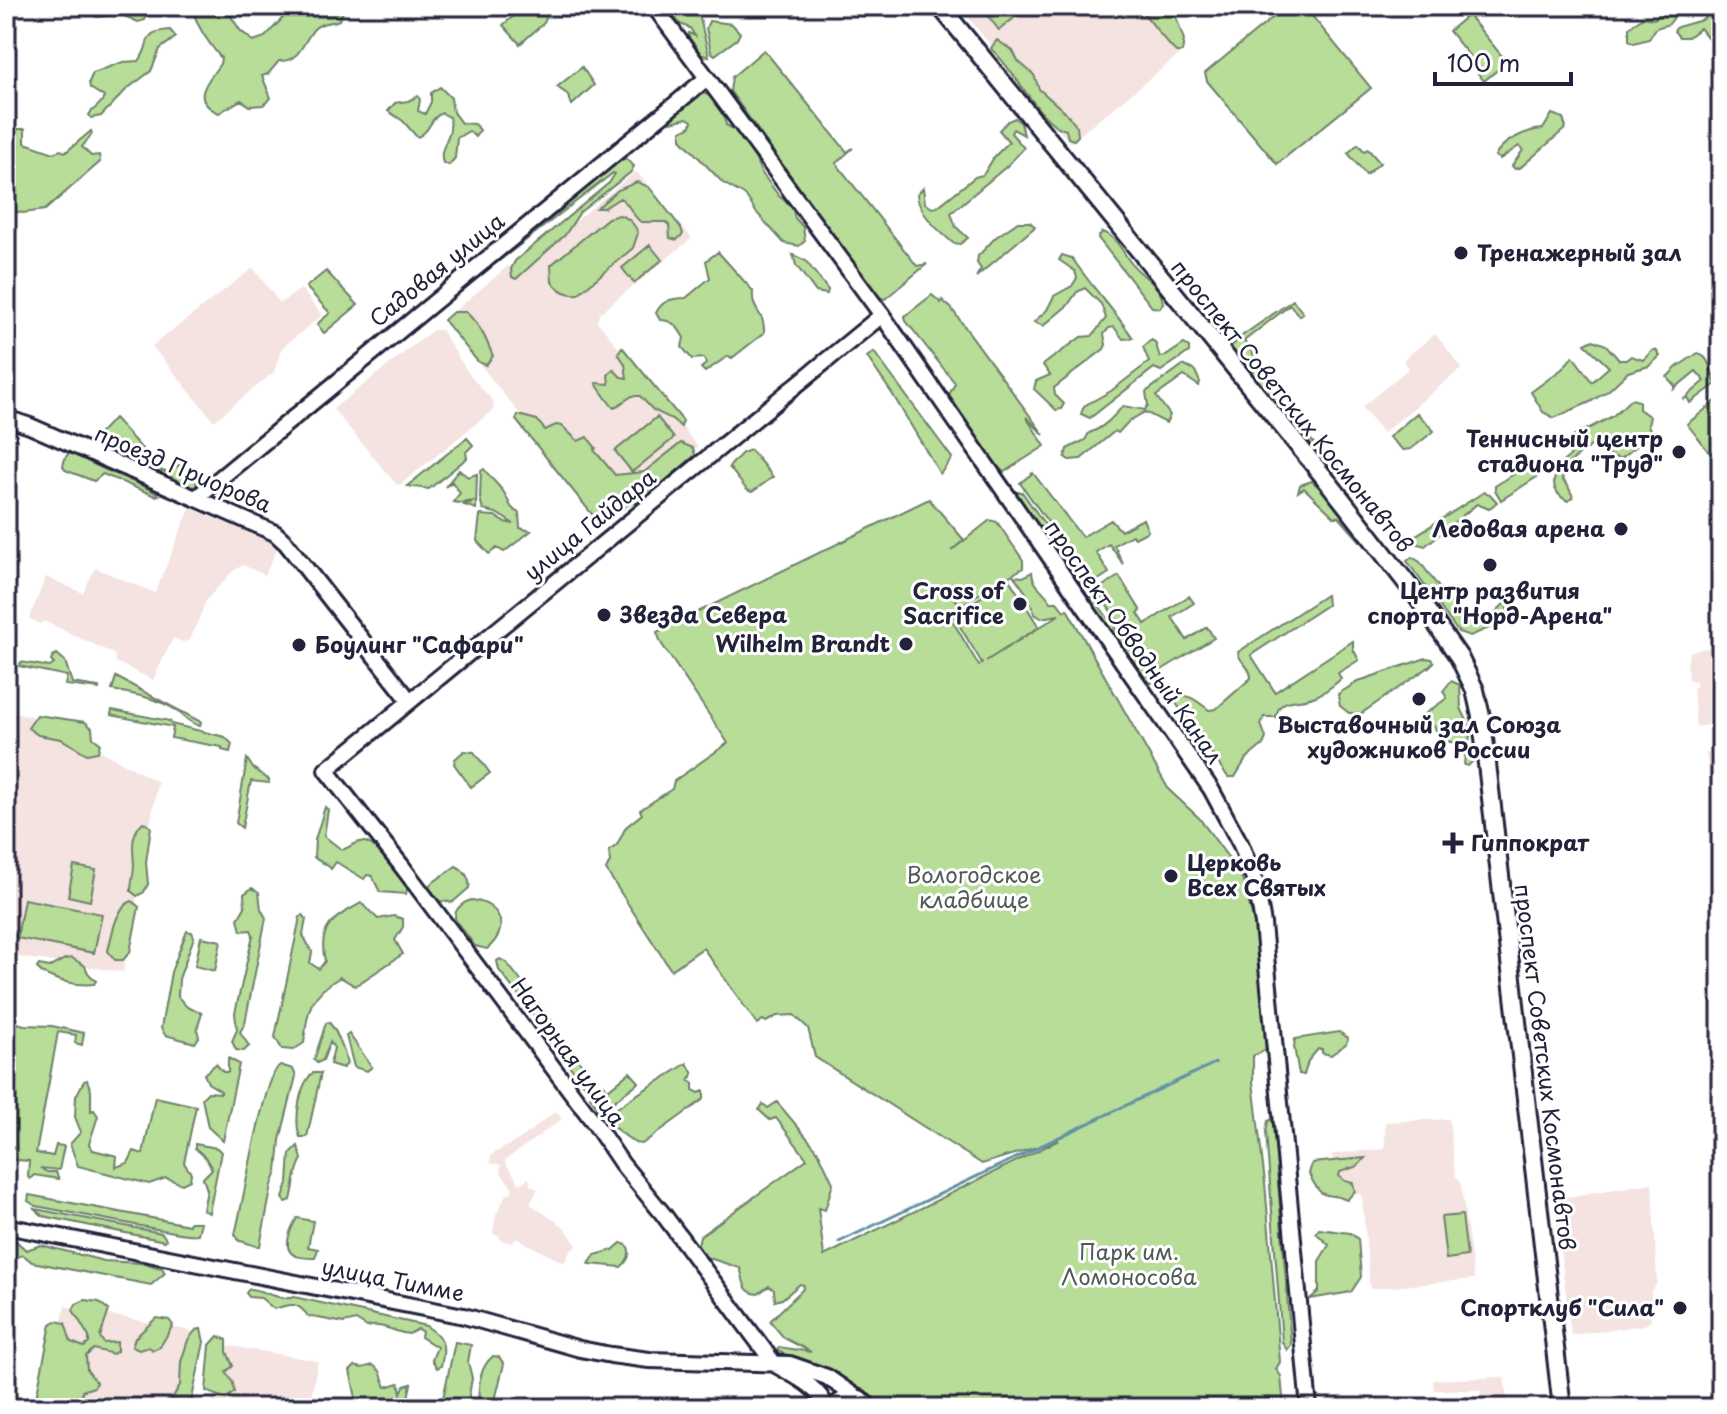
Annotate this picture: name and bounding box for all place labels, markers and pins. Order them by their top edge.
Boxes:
place label: Тренажерный зал [1477,235,1682,268]
marker: Тренажерный зал [1452,244,1470,262]
place label: Теннисный центр стадиона "Труд" [1466,421,1663,479]
marker: Теннисный центр стадиона "Труд" [1670,443,1688,461]
place label: Ледовая арена [1432,511,1605,544]
marker: Ледовая арена [1612,520,1630,538]
marker: Центр развития спорта "Норд-Арена" [1481,556,1499,574]
place label: Cross of Sacrifice [903,573,1006,631]
place label: Центр развития спорта "Норд-Арена" [1368,573,1612,631]
marker: Cross of Sacrifice [1011,595,1029,613]
place label: Звезда Севера [619,597,787,630]
marker: Звезда Севера [595,606,613,624]
place label: Wilhelm Brandt [716,626,890,659]
place label: Боулинг "Сафари" [315,627,524,660]
marker: Wilhelm Brandt [897,635,915,653]
marker: Боулинг "Сафари" [290,636,308,654]
marker: Выставочный зал Союза художников России [1410,690,1428,708]
place label: Выставочный зал Союза художников России [1277,707,1561,765]
place label: Гиппократ [1471,825,1589,858]
marker: Гиппократ [1442,832,1464,854]
place label: Церковь Всех Святых [1187,845,1326,903]
marker: Церковь Всех Святых [1162,867,1180,885]
place label: Спортклуб "Сила" [1460,1290,1664,1323]
marker: Спортклуб "Сила" [1671,1299,1689,1317]

